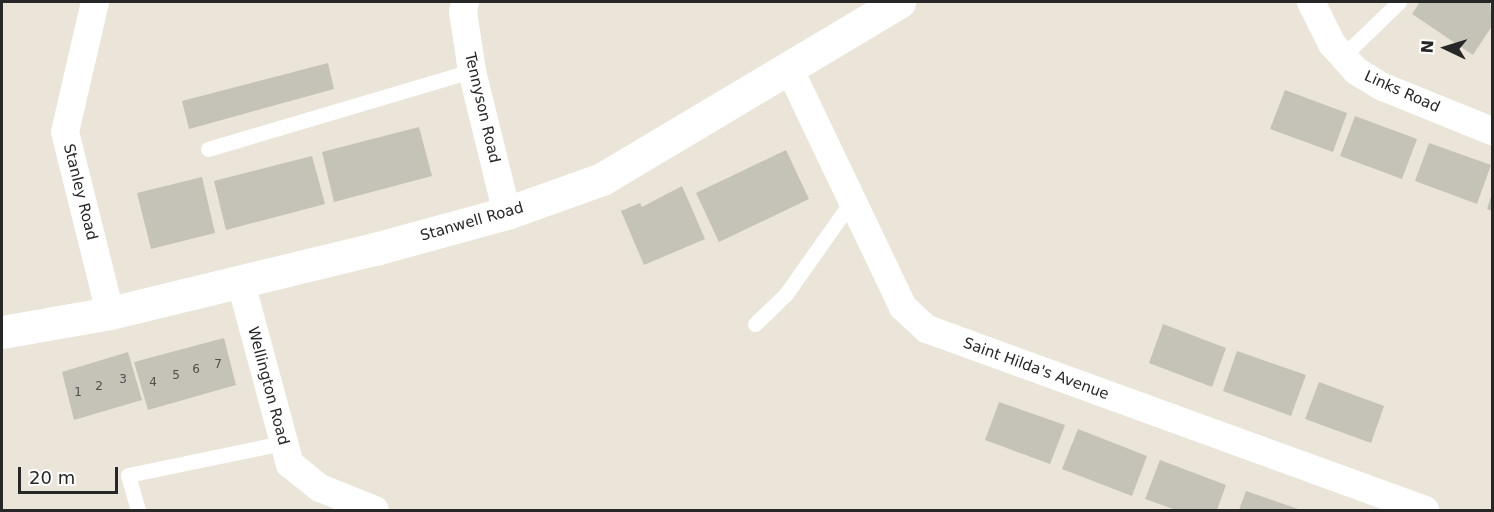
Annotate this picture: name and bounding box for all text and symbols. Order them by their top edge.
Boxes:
north arrow [1416,18,1476,78]
text: N [1418,39,1437,54]
street label: Tennyson Road [461,51,503,165]
street label: Links Road [1361,67,1443,117]
street label: Stanley Road [59,142,101,242]
street label: Stanwell Road [418,199,526,245]
street label: Wellington Road [244,325,292,447]
street label: Saint Hilda's Avenue [961,334,1111,404]
house number: 7 [214,358,222,372]
house number: 6 [192,363,200,377]
house number: 5 [172,369,180,383]
house number: 3 [119,373,127,387]
house number: 4 [149,376,157,390]
house number: 2 [95,380,103,394]
house number: 1 [74,386,82,400]
scale bar [21,455,122,493]
text: 20 m [29,467,75,488]

